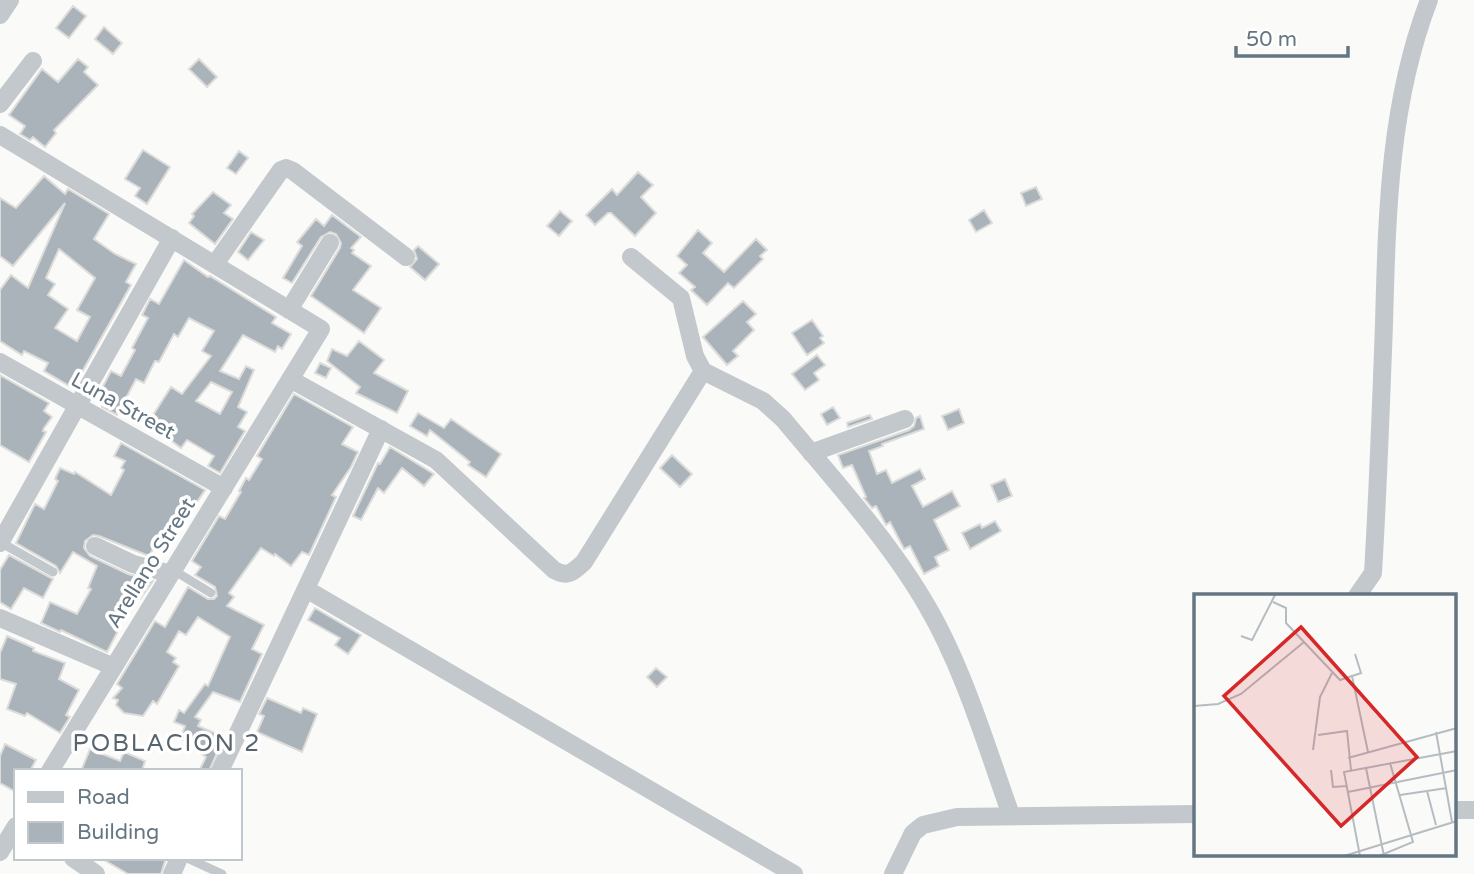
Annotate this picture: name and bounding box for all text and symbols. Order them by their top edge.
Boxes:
scale bar [1236,14,1348,58]
text: 50 m [1246,27,1297,52]
street label: Luna Street [67,367,179,445]
street label: Arellano Street [101,493,201,633]
inset map [1194,594,1456,856]
district label: POBLACION 2 [73,729,261,758]
legend [14,769,242,860]
text: Road [77,785,130,810]
text: Building [77,820,159,845]

